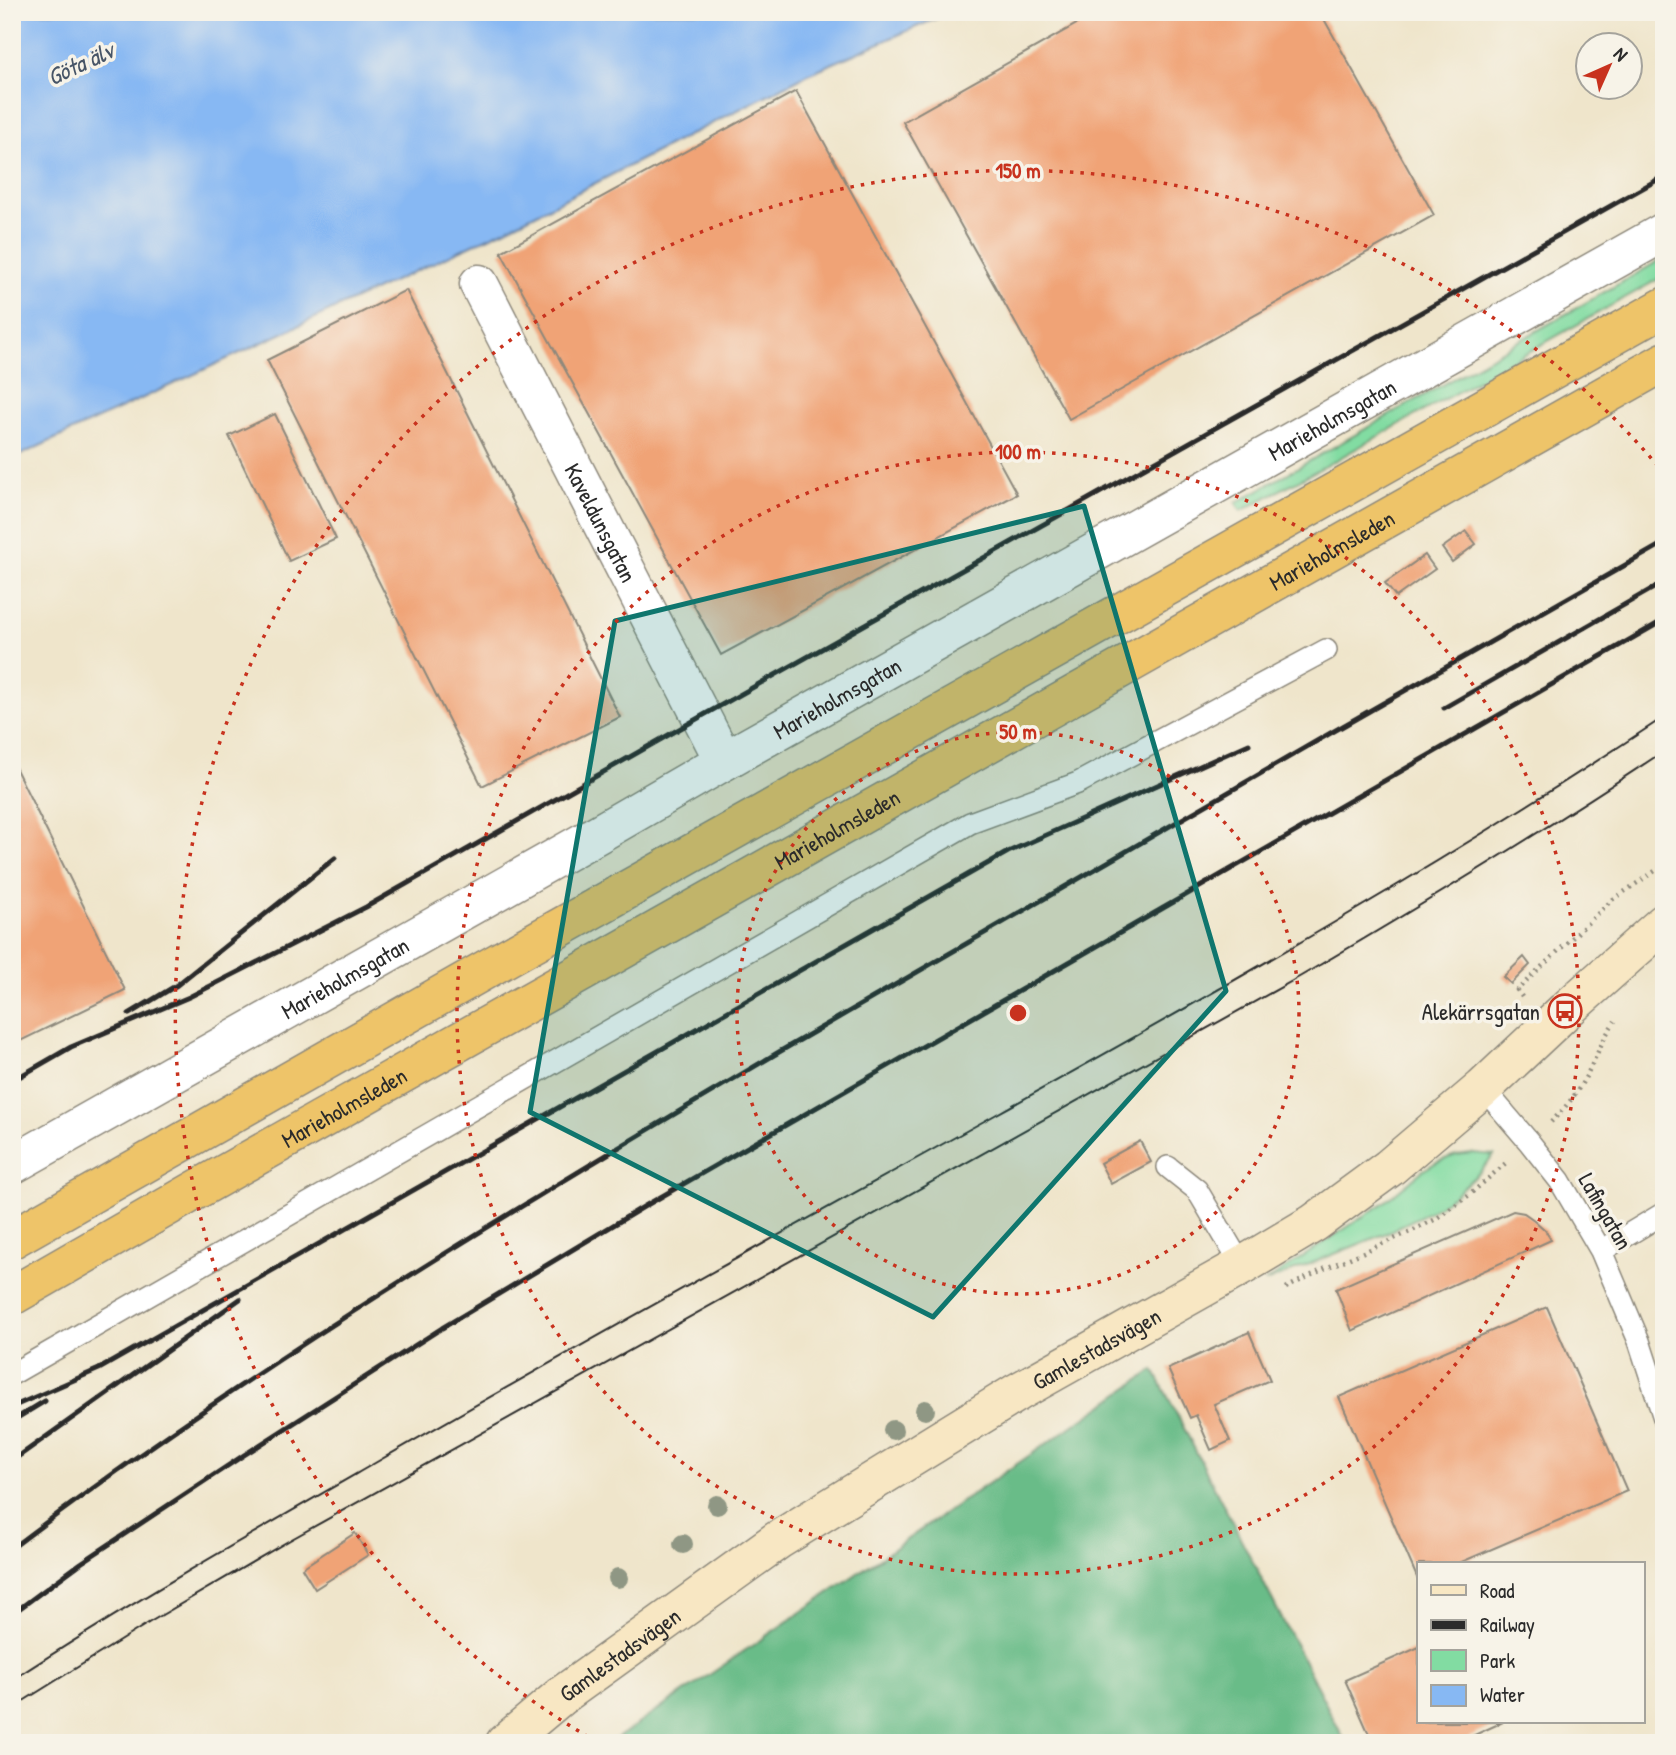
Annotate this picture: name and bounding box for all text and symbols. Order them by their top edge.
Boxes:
water label: Göta älv [42,32,121,92]
north arrow [1574,32,1644,102]
text: N [1608,41,1634,67]
text: 150 m [995,156,1041,185]
street label: Marieholmsgatan [1262,371,1401,467]
text: 100 m [995,437,1041,466]
street label: Kaveldunsgatan [558,458,645,587]
street label: Marieholmsleden [1263,502,1400,597]
street label: Marieholmsgatan [767,649,906,746]
text: 50 m [999,717,1037,746]
street label: Marieholmsleden [769,781,905,876]
street label: Marieholmsgatan [275,929,414,1026]
bus stop icon: Alekärrsgatan [1546,992,1584,1030]
place label: Alekärrsgatan [1422,996,1540,1027]
centre of rings [1006,1001,1030,1025]
street label: Marieholmsleden [276,1059,412,1154]
street label: Lafingatan [1572,1167,1640,1255]
street label: Gamlestadsvägen [1026,1300,1166,1397]
legend [1417,1562,1644,1724]
text: Road [1480,1576,1514,1605]
street label: Gamlestadsvägen [552,1600,686,1708]
text: Railway [1480,1610,1535,1639]
text: Park [1480,1646,1515,1675]
text: Water [1480,1680,1525,1709]

